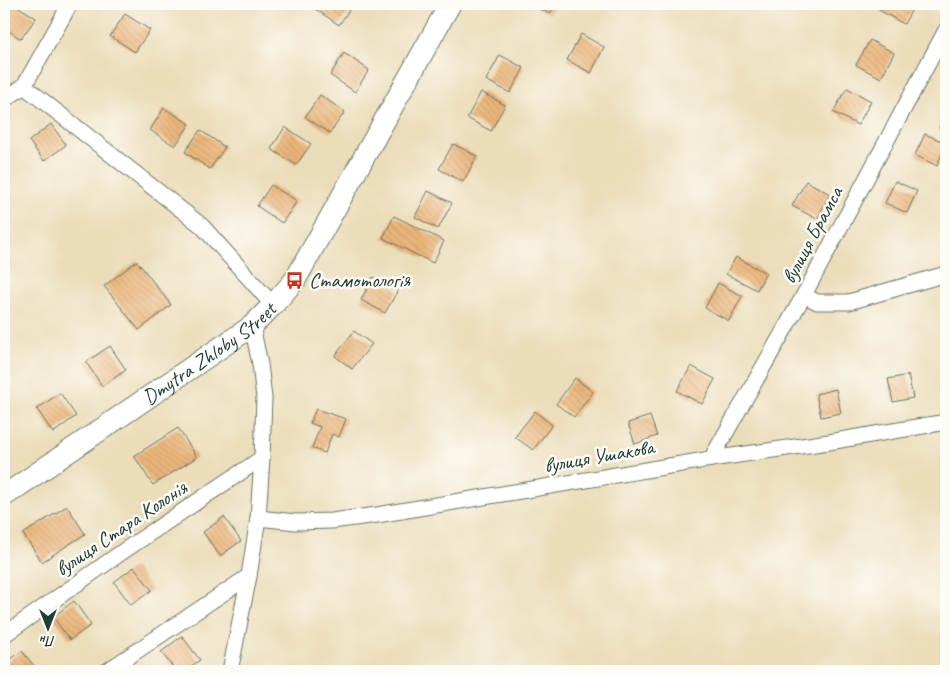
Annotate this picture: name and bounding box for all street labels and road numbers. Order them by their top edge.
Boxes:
street label: вулиця Брамса [776,181,849,288]
street label: Dmytra Zhloby Street [138,295,283,410]
street label: вулиця Ушакова [542,433,658,478]
street label: вулиця Стара Колонія [50,474,193,582]

